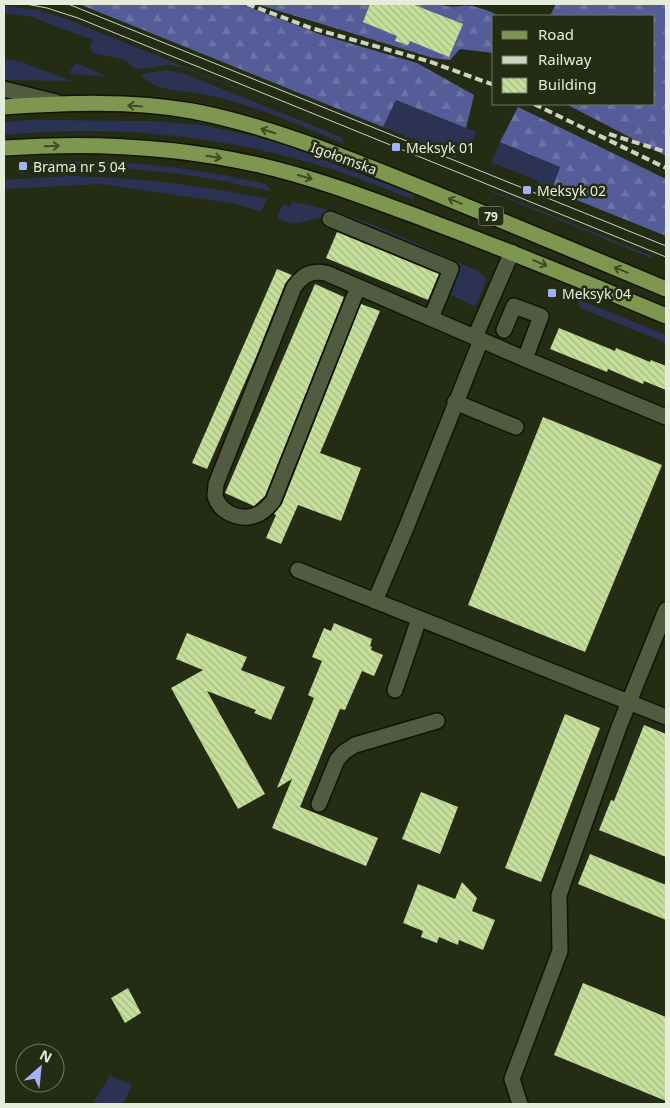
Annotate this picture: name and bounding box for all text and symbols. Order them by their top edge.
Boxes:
legend [492,15,655,105]
text: Road [538,24,574,44]
text: Railway [538,49,592,69]
text: Building [538,74,596,94]
one-way arrow [127,101,143,110]
one-way arrow [261,126,276,135]
street label: Igołomska [308,137,380,179]
place label: Meksyk 01 [406,138,475,157]
one-way arrow [44,141,60,150]
marker: Meksyk 01 [390,141,402,153]
one-way arrow [206,152,222,162]
place label: Brama nr 5 04 [33,157,126,176]
marker: Brama nr 5 04 [17,160,29,172]
one-way arrow [297,173,313,183]
place label: Meksyk 02 [537,181,606,200]
marker: Meksyk 02 [521,184,533,196]
one-way arrow [448,196,463,206]
road number: 79 [478,207,504,226]
one-way arrow [532,259,547,268]
one-way arrow [614,265,629,275]
place label: Meksyk 04 [562,284,631,303]
marker: Meksyk 04 [546,287,558,299]
north arrow [15,1043,65,1093]
text: N [37,1045,56,1067]

